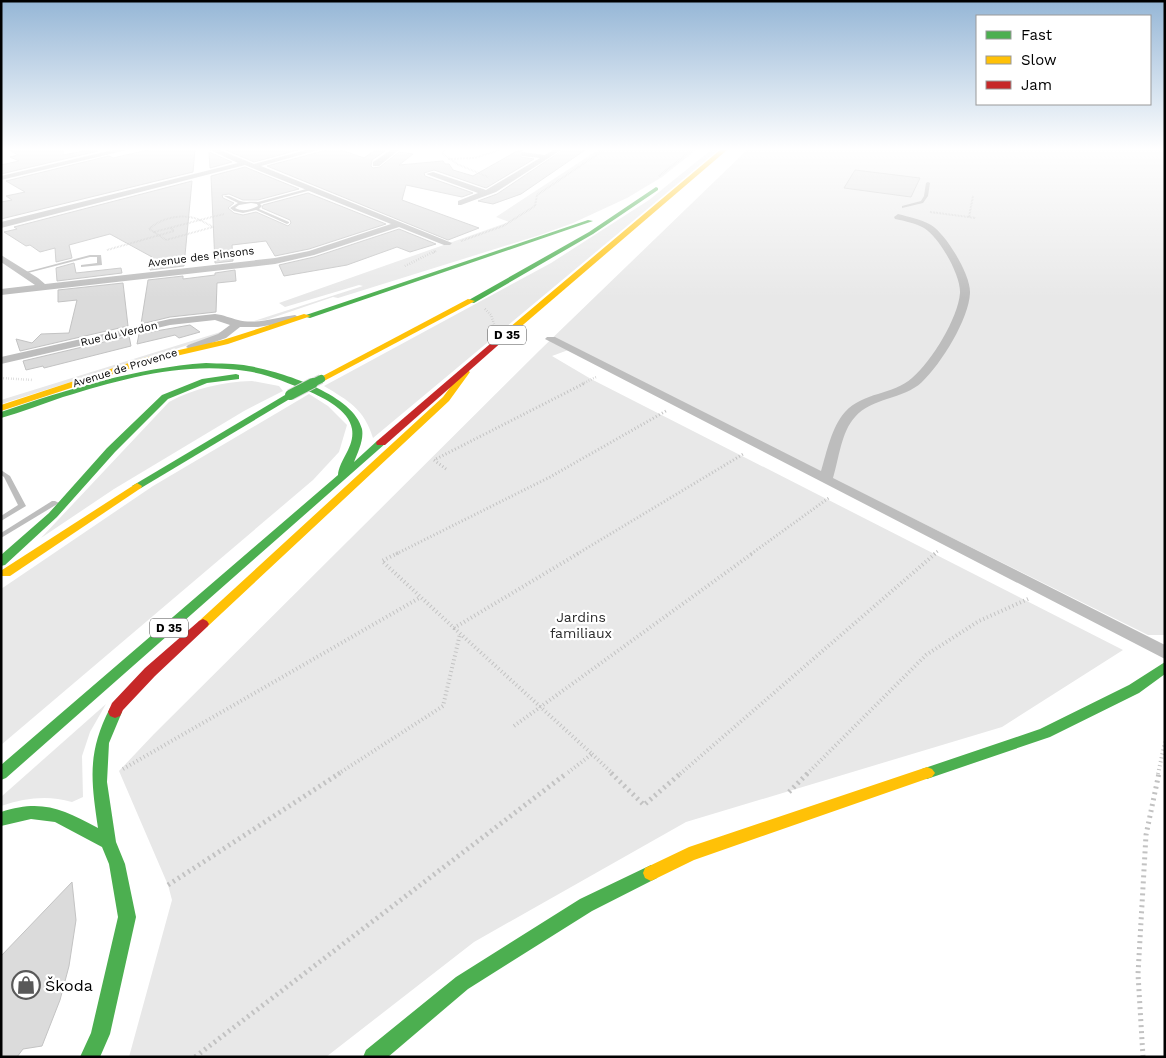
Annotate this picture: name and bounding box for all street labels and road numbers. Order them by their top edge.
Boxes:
street label: Avenue des Pinsons [147,244,255,270]
street label: Rue du Verdon [79,319,159,349]
road number: D 35 [488,326,526,344]
street label: Avenue de Provence [71,346,179,390]
road number: D 35 [150,618,188,638]

